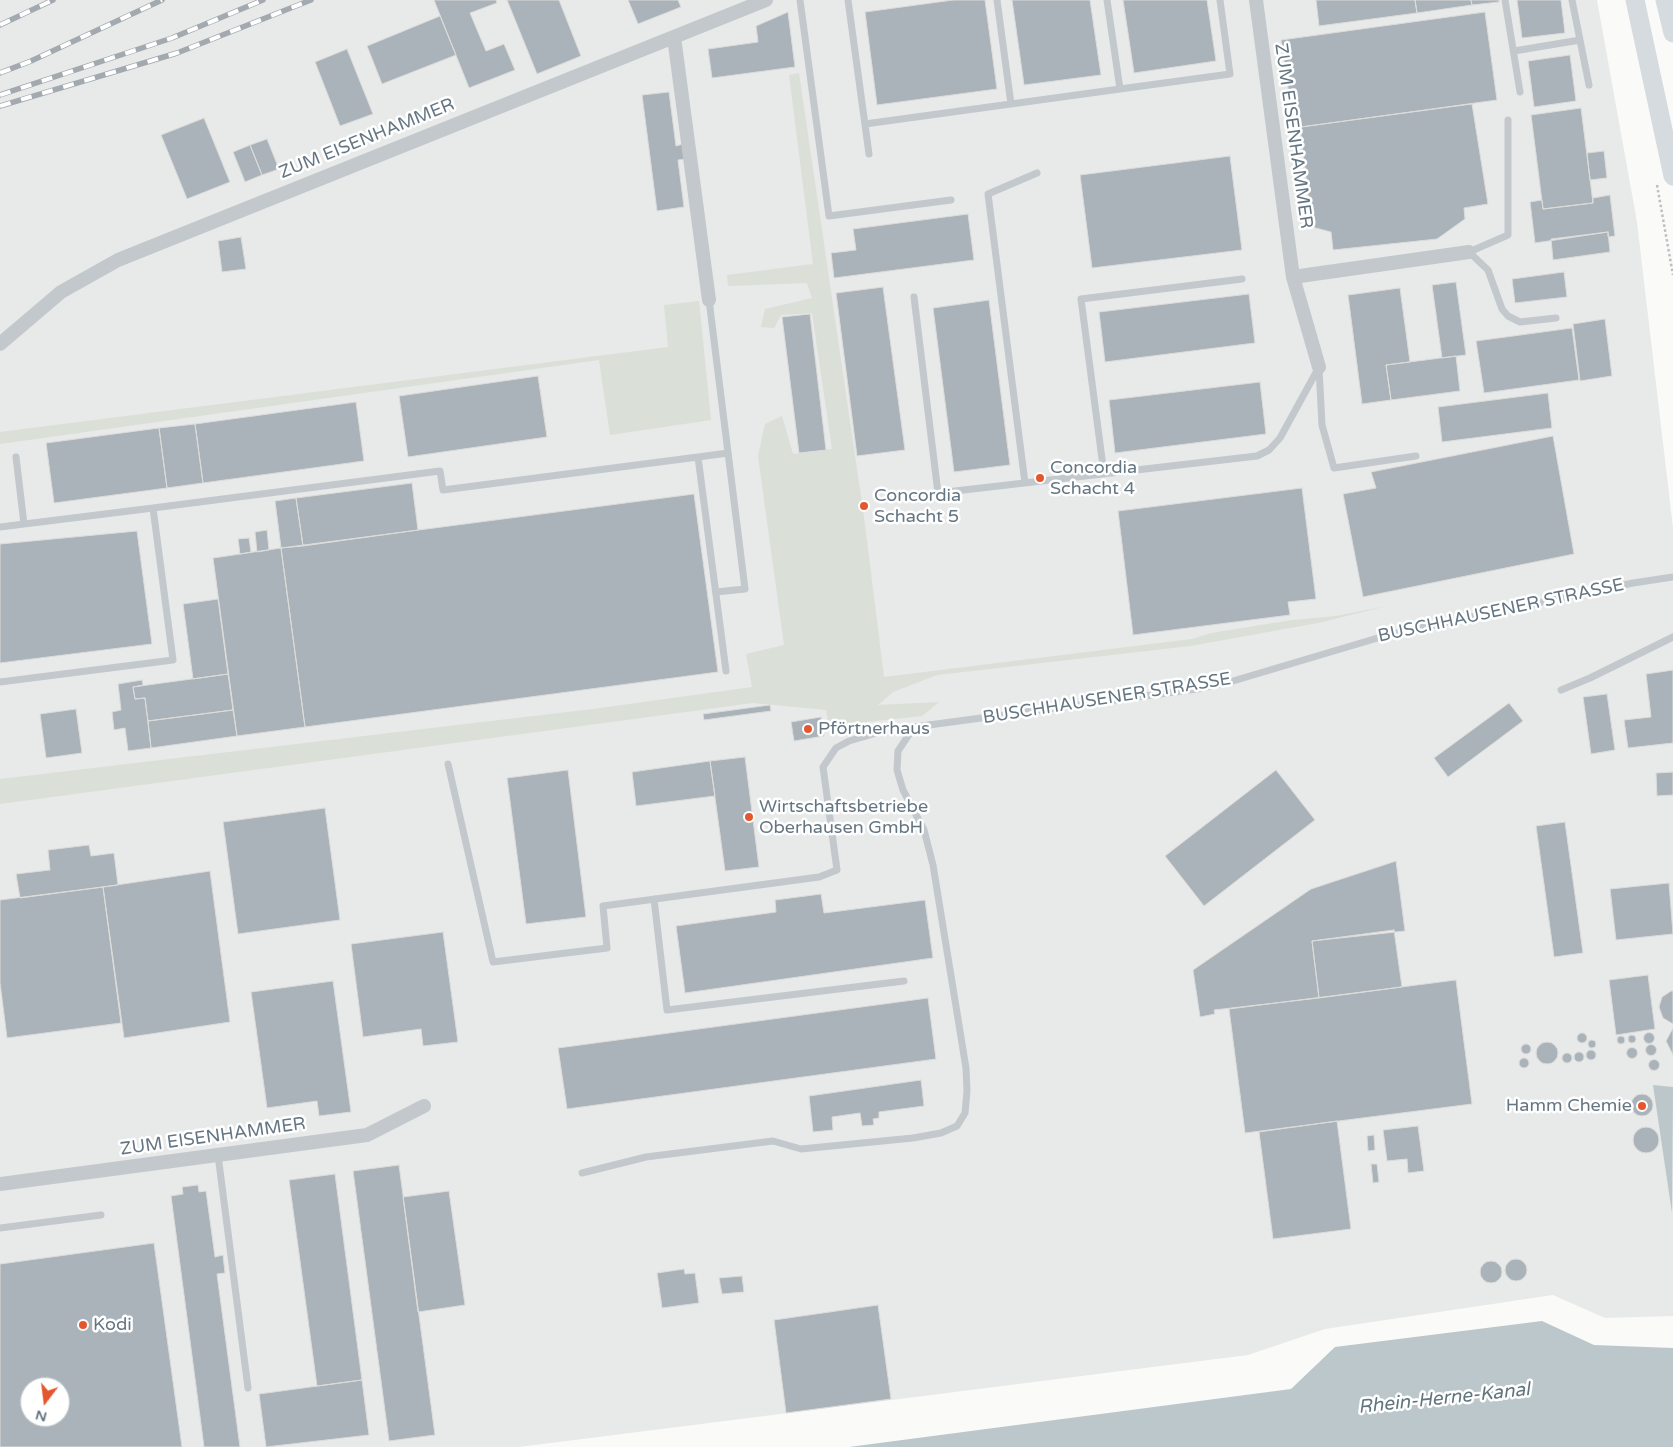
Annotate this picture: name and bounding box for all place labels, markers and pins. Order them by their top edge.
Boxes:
place label: Concordia Schacht 4 [1050,457,1137,499]
marker: Concordia Schacht 4 [1034,472,1046,484]
place label: Concordia Schacht 5 [874,485,961,528]
marker: Concordia Schacht 5 [858,500,870,512]
place label: Pförtnerhaus [818,718,930,740]
marker: Pförtnerhaus [802,723,814,735]
place label: Wirtschaftsbetriebe Oberhausen GmbH [759,796,928,839]
marker: Wirtschaftsbetriebe Oberhausen GmbH [743,811,755,823]
place label: Hamm Chemie [1506,1095,1632,1117]
marker: Hamm Chemie [1636,1100,1648,1112]
place label: Kodi [93,1314,132,1336]
marker: Kodi [77,1319,89,1331]

